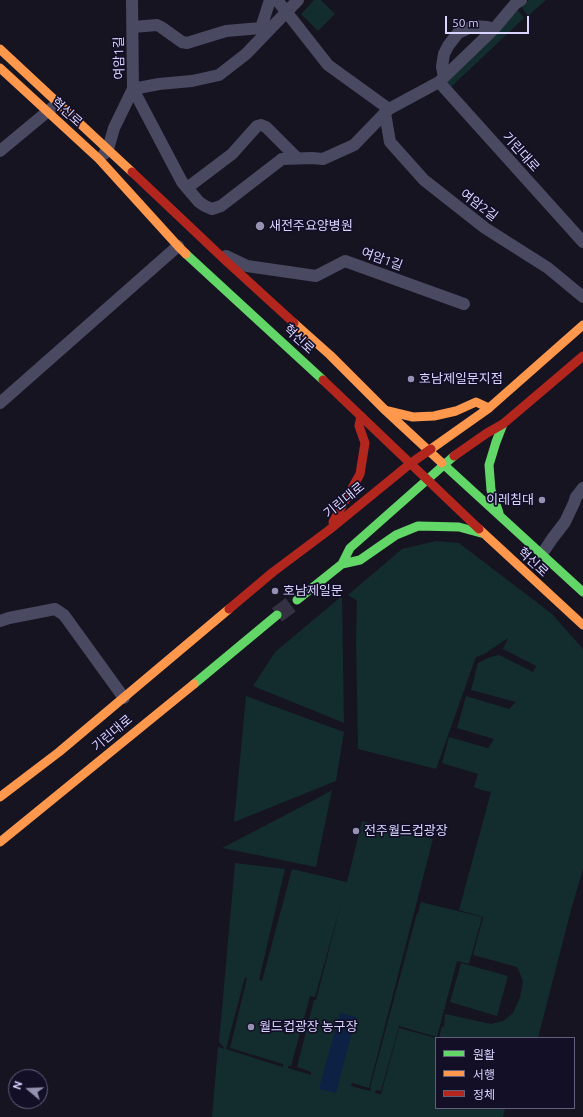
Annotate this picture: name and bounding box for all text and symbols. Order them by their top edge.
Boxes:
scale bar [447,8,531,34]
text: 50 m [452,16,479,29]
street label: 여암1길 [111,36,127,80]
street label: 혁신로 [48,94,86,130]
street label: 기린대로 [499,129,543,175]
street label: 여암2길 [457,186,501,224]
place label: 새전주요양병원 [269,218,353,234]
marker: 새전주요양병원 [254,220,266,232]
street label: 여암1길 [359,244,405,274]
street label: 혁신로 [281,321,317,357]
place label: 호남제일문지점 [419,371,503,387]
marker: 호남제일문지점 [406,374,416,384]
street label: 기린대로 [321,479,367,521]
place label: 이레침대 [486,492,534,508]
marker: 이레침대 [537,495,547,505]
street label: 혁신로 [515,544,551,580]
place label: 호남제일문 [283,583,343,599]
marker: 호남제일문 [270,586,280,596]
street label: 기린대로 [89,712,135,754]
place label: 전주월드컵광장 [364,823,448,839]
marker: 전주월드컵광장 [351,826,361,836]
place label: 월드컵광장 농구장 [259,1019,358,1035]
marker: 월드컵광장 농구장 [246,1022,256,1032]
legend [435,1037,575,1109]
text: 원활 [473,1048,495,1061]
text: 서행 [473,1068,495,1081]
north arrow [8,1069,48,1109]
text: N [11,1080,25,1091]
text: 정체 [473,1088,495,1101]

